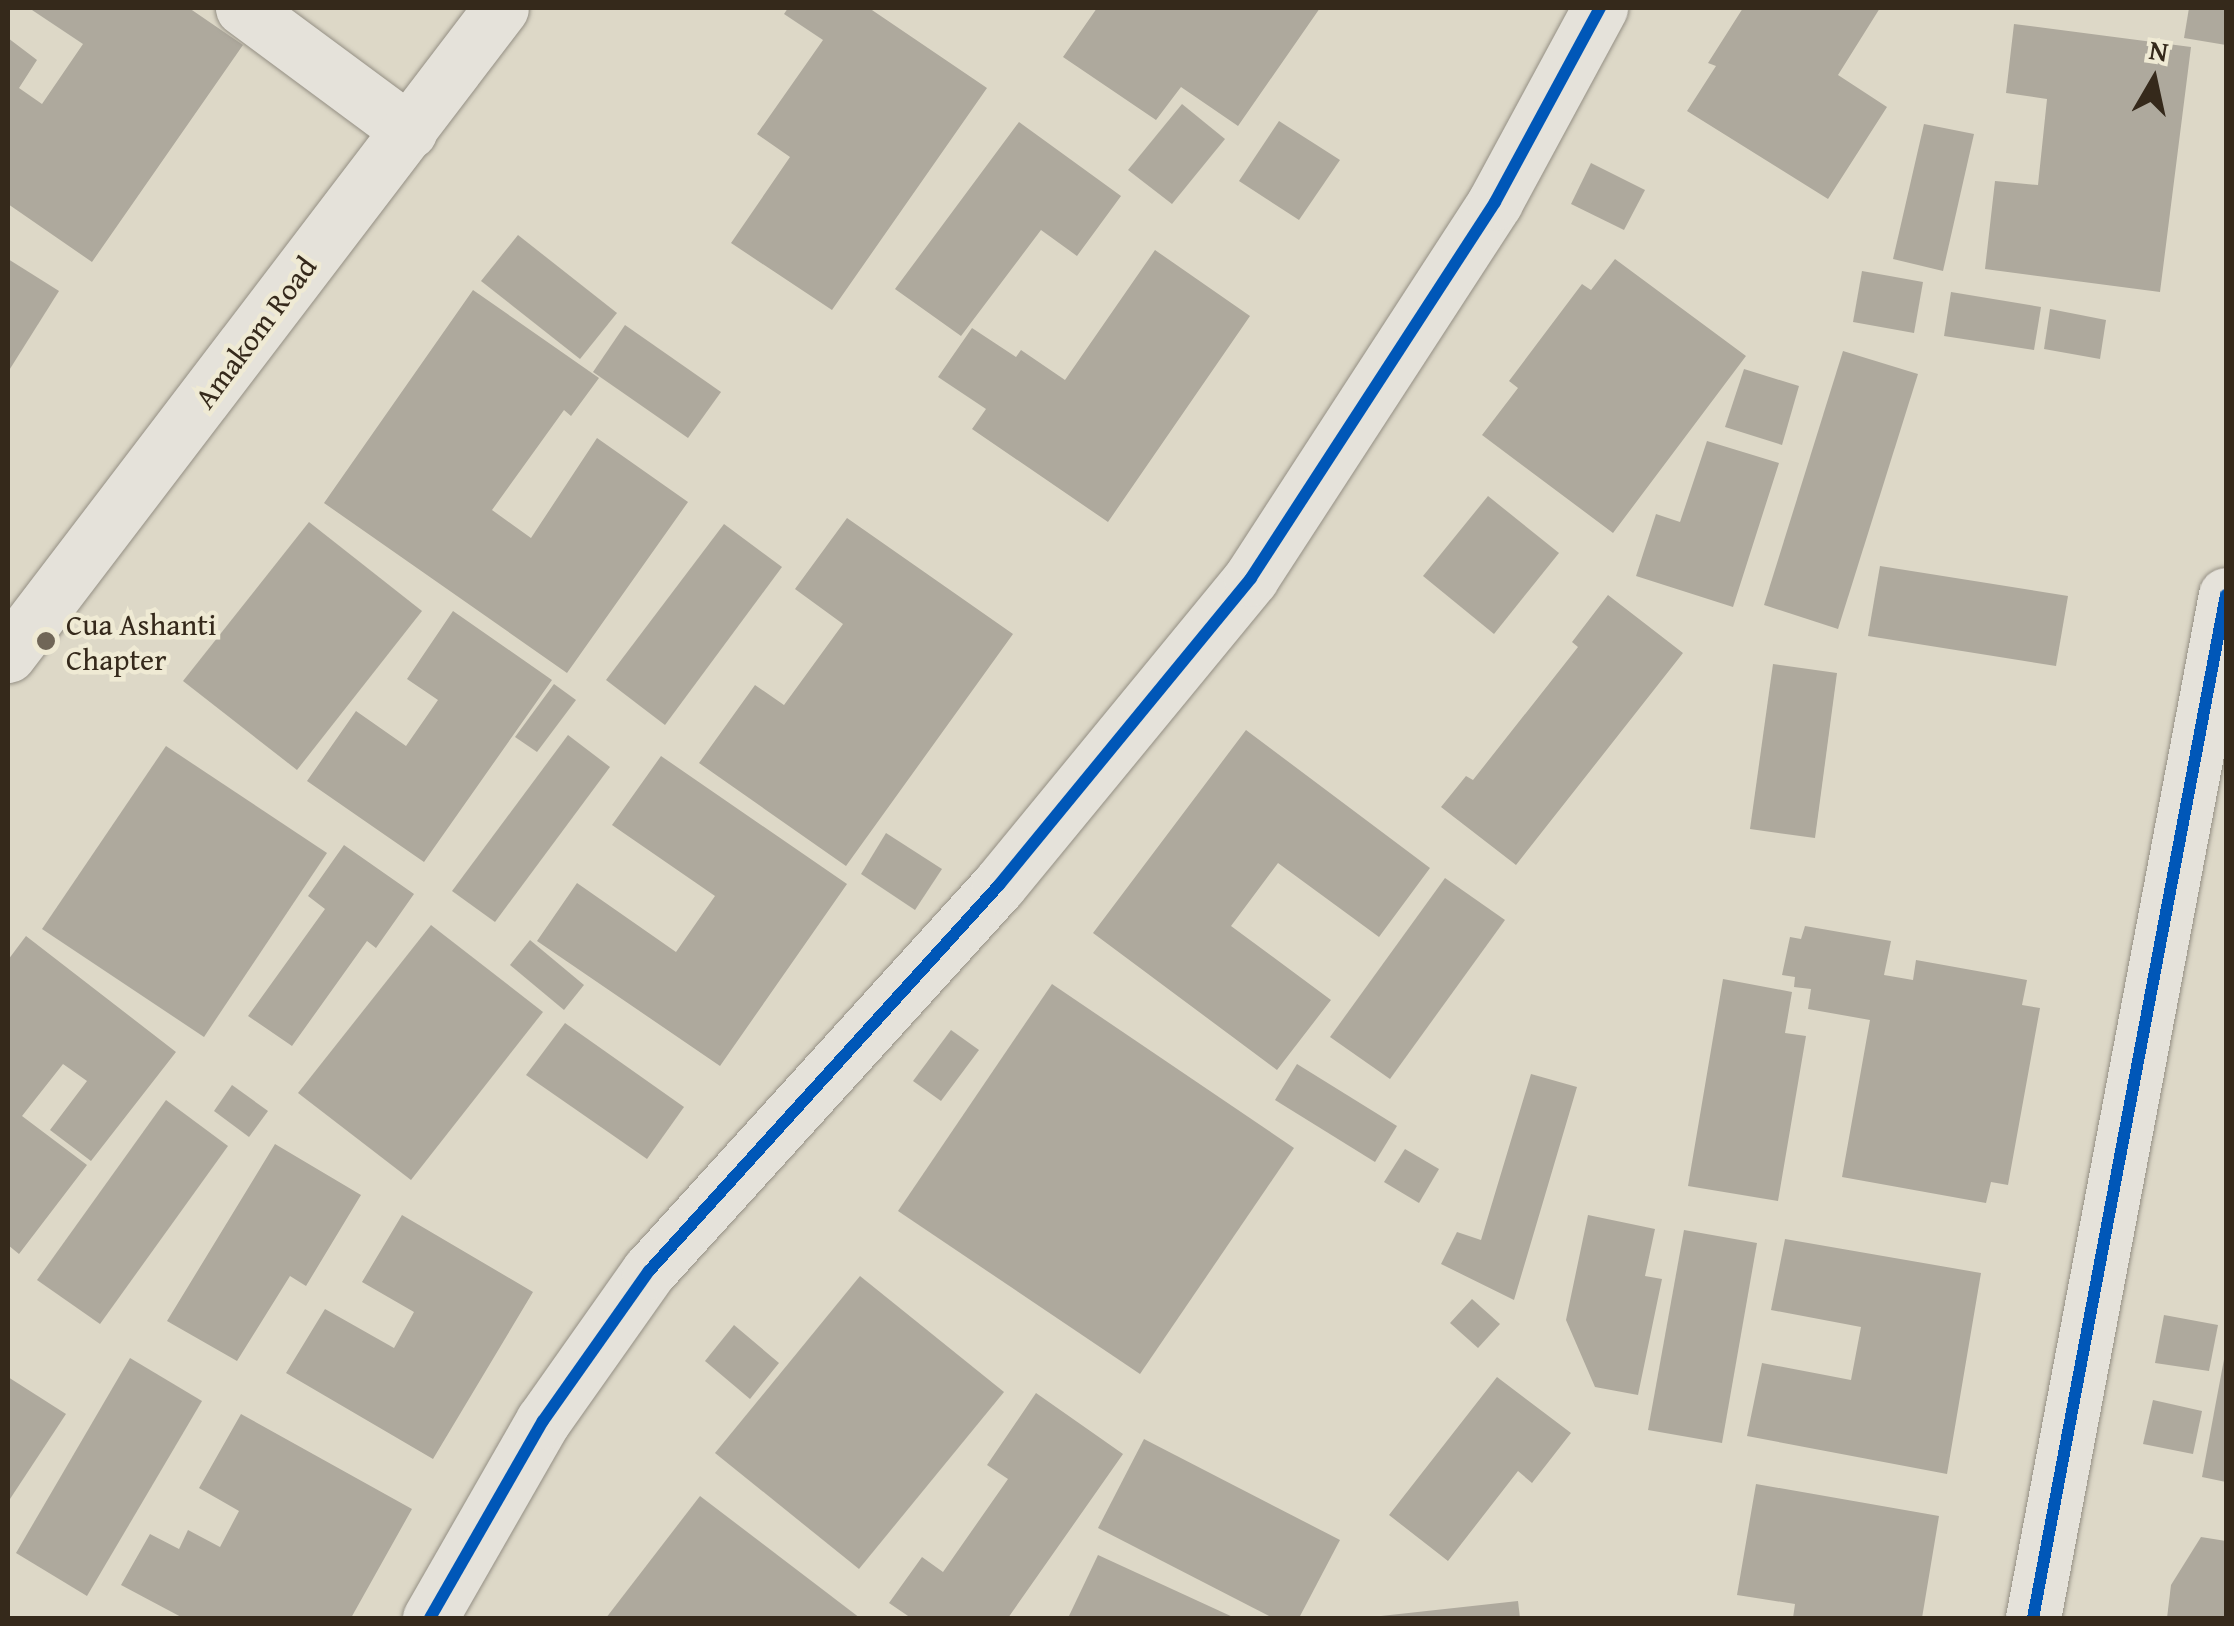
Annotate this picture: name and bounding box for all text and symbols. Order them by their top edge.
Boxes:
text: N [2146,28,2171,72]
north arrow [2104,30,2204,130]
street label: Amakom Road [186,249,324,415]
place label: Cua Ashanti Chapter [66,606,216,676]
marker: Cua Ashanti Chapter [35,630,57,652]

